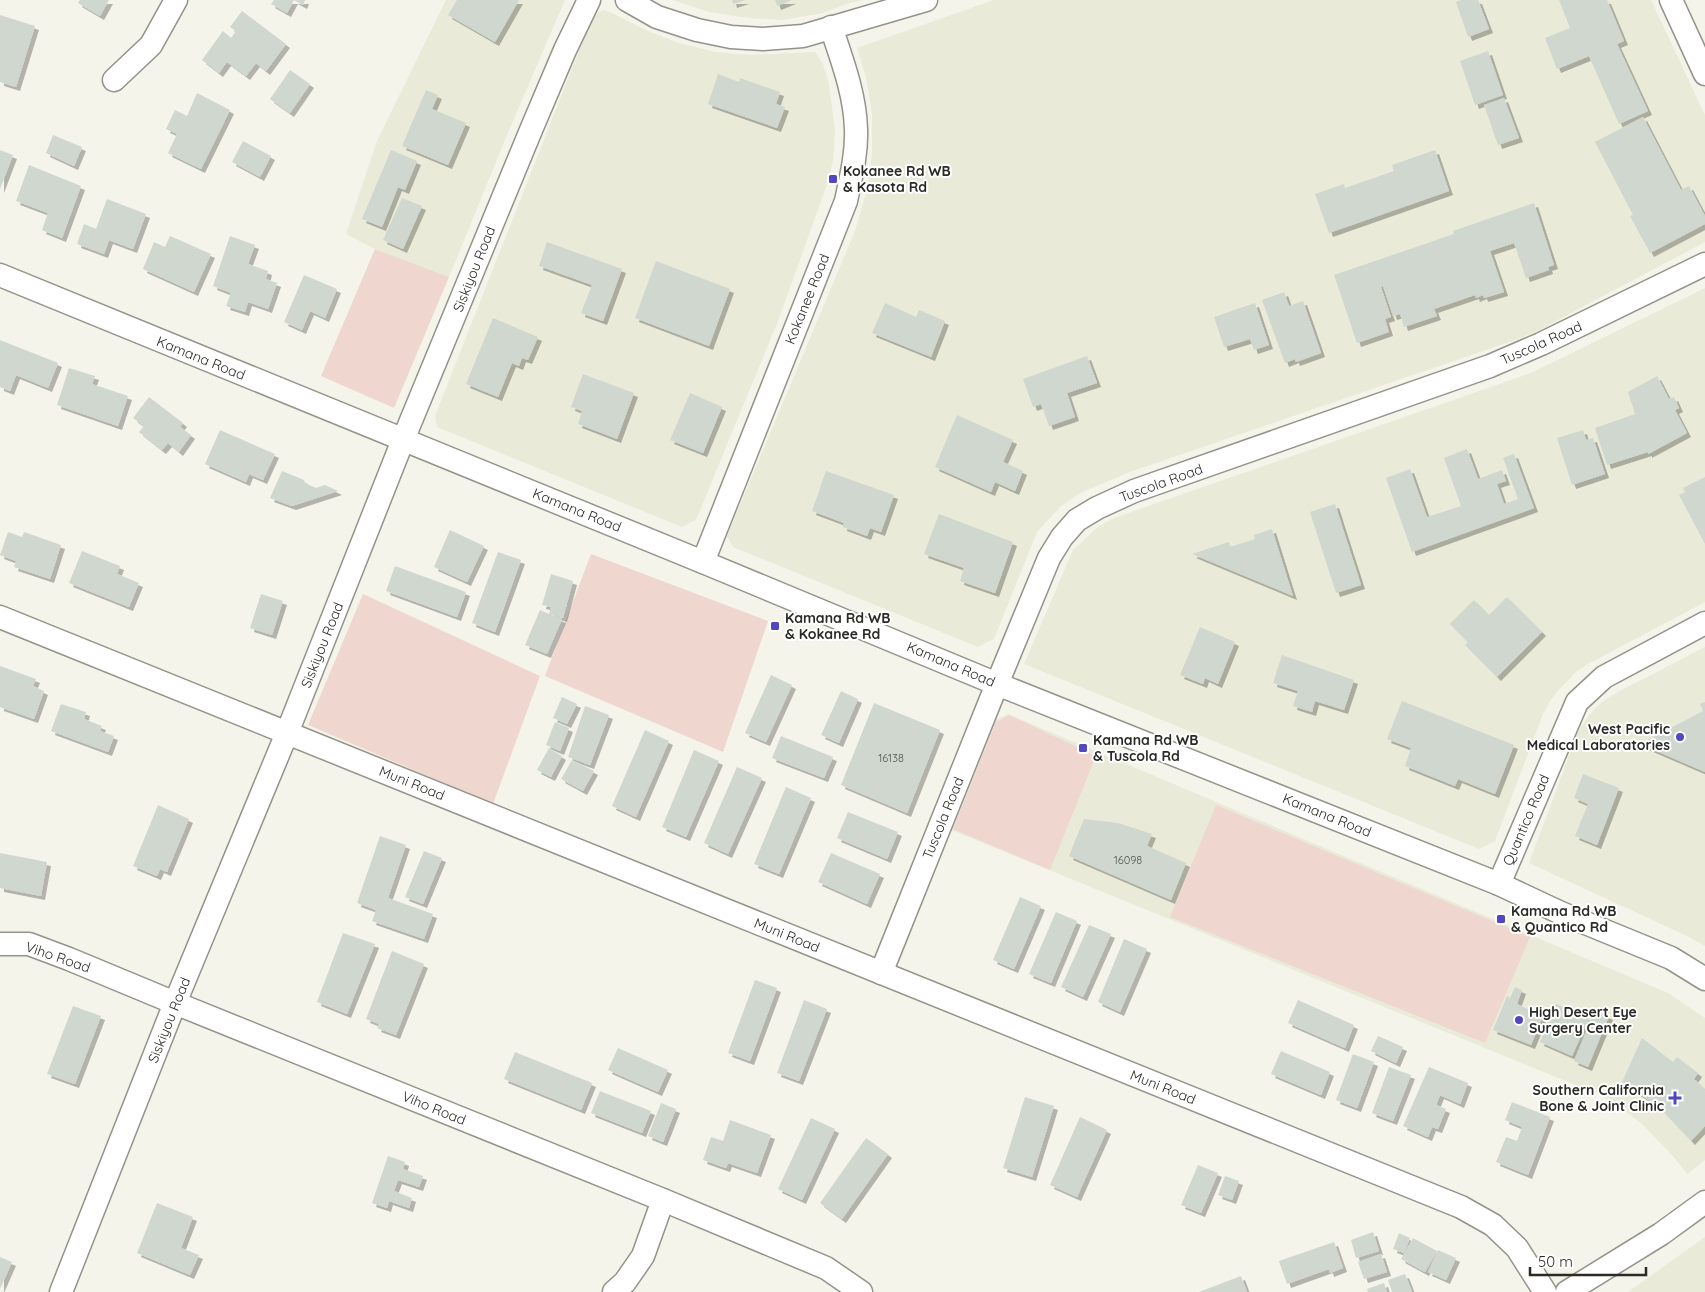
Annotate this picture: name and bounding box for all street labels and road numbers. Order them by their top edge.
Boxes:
street label: Siskiyou Road [449,224,499,314]
street label: Kokanee Road [781,251,833,347]
street label: Tuscola Road [1497,317,1585,369]
street label: Kamana Road [154,332,248,384]
street label: Tuscola Road [1117,460,1205,506]
street label: Kamana Road [530,484,624,536]
street label: Siskiyou Road [297,600,347,690]
street label: Kamana Road [904,637,998,691]
street label: Muni Road [377,762,447,804]
street label: Quantico Road [1499,772,1553,868]
street label: Tuscola Road [918,774,968,862]
street label: Kamana Road [1280,789,1374,841]
street label: Muni Road [752,914,822,956]
street label: Viho Road [23,938,93,976]
street label: Siskiyou Road [144,975,194,1065]
street label: Muni Road [1128,1066,1198,1108]
street label: Viho Road [399,1087,469,1129]

